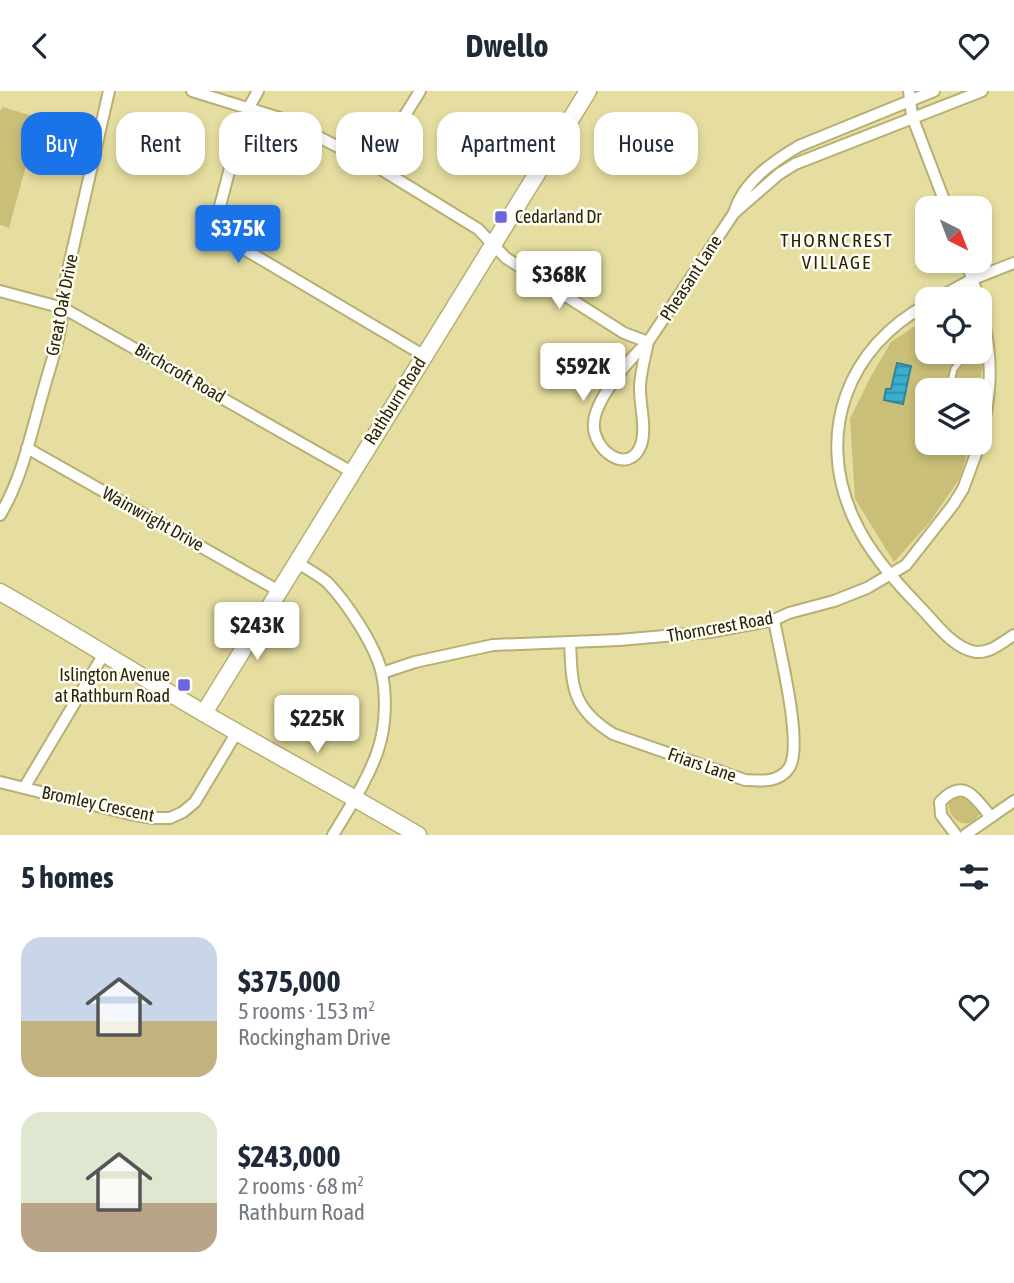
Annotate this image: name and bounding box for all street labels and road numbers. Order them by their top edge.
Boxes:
street label: Pheasant Lane [655,231,726,324]
street label: Great Oak Drive [41,252,82,358]
street label: Birchcroft Road [131,338,229,407]
street label: Rathburn Road [359,353,430,448]
street label: Wainwright Drive [99,482,208,555]
street label: Thorncrest Road [665,607,775,646]
street label: Friars Lane [665,743,739,786]
street label: Bromley Crescent [40,781,156,826]

